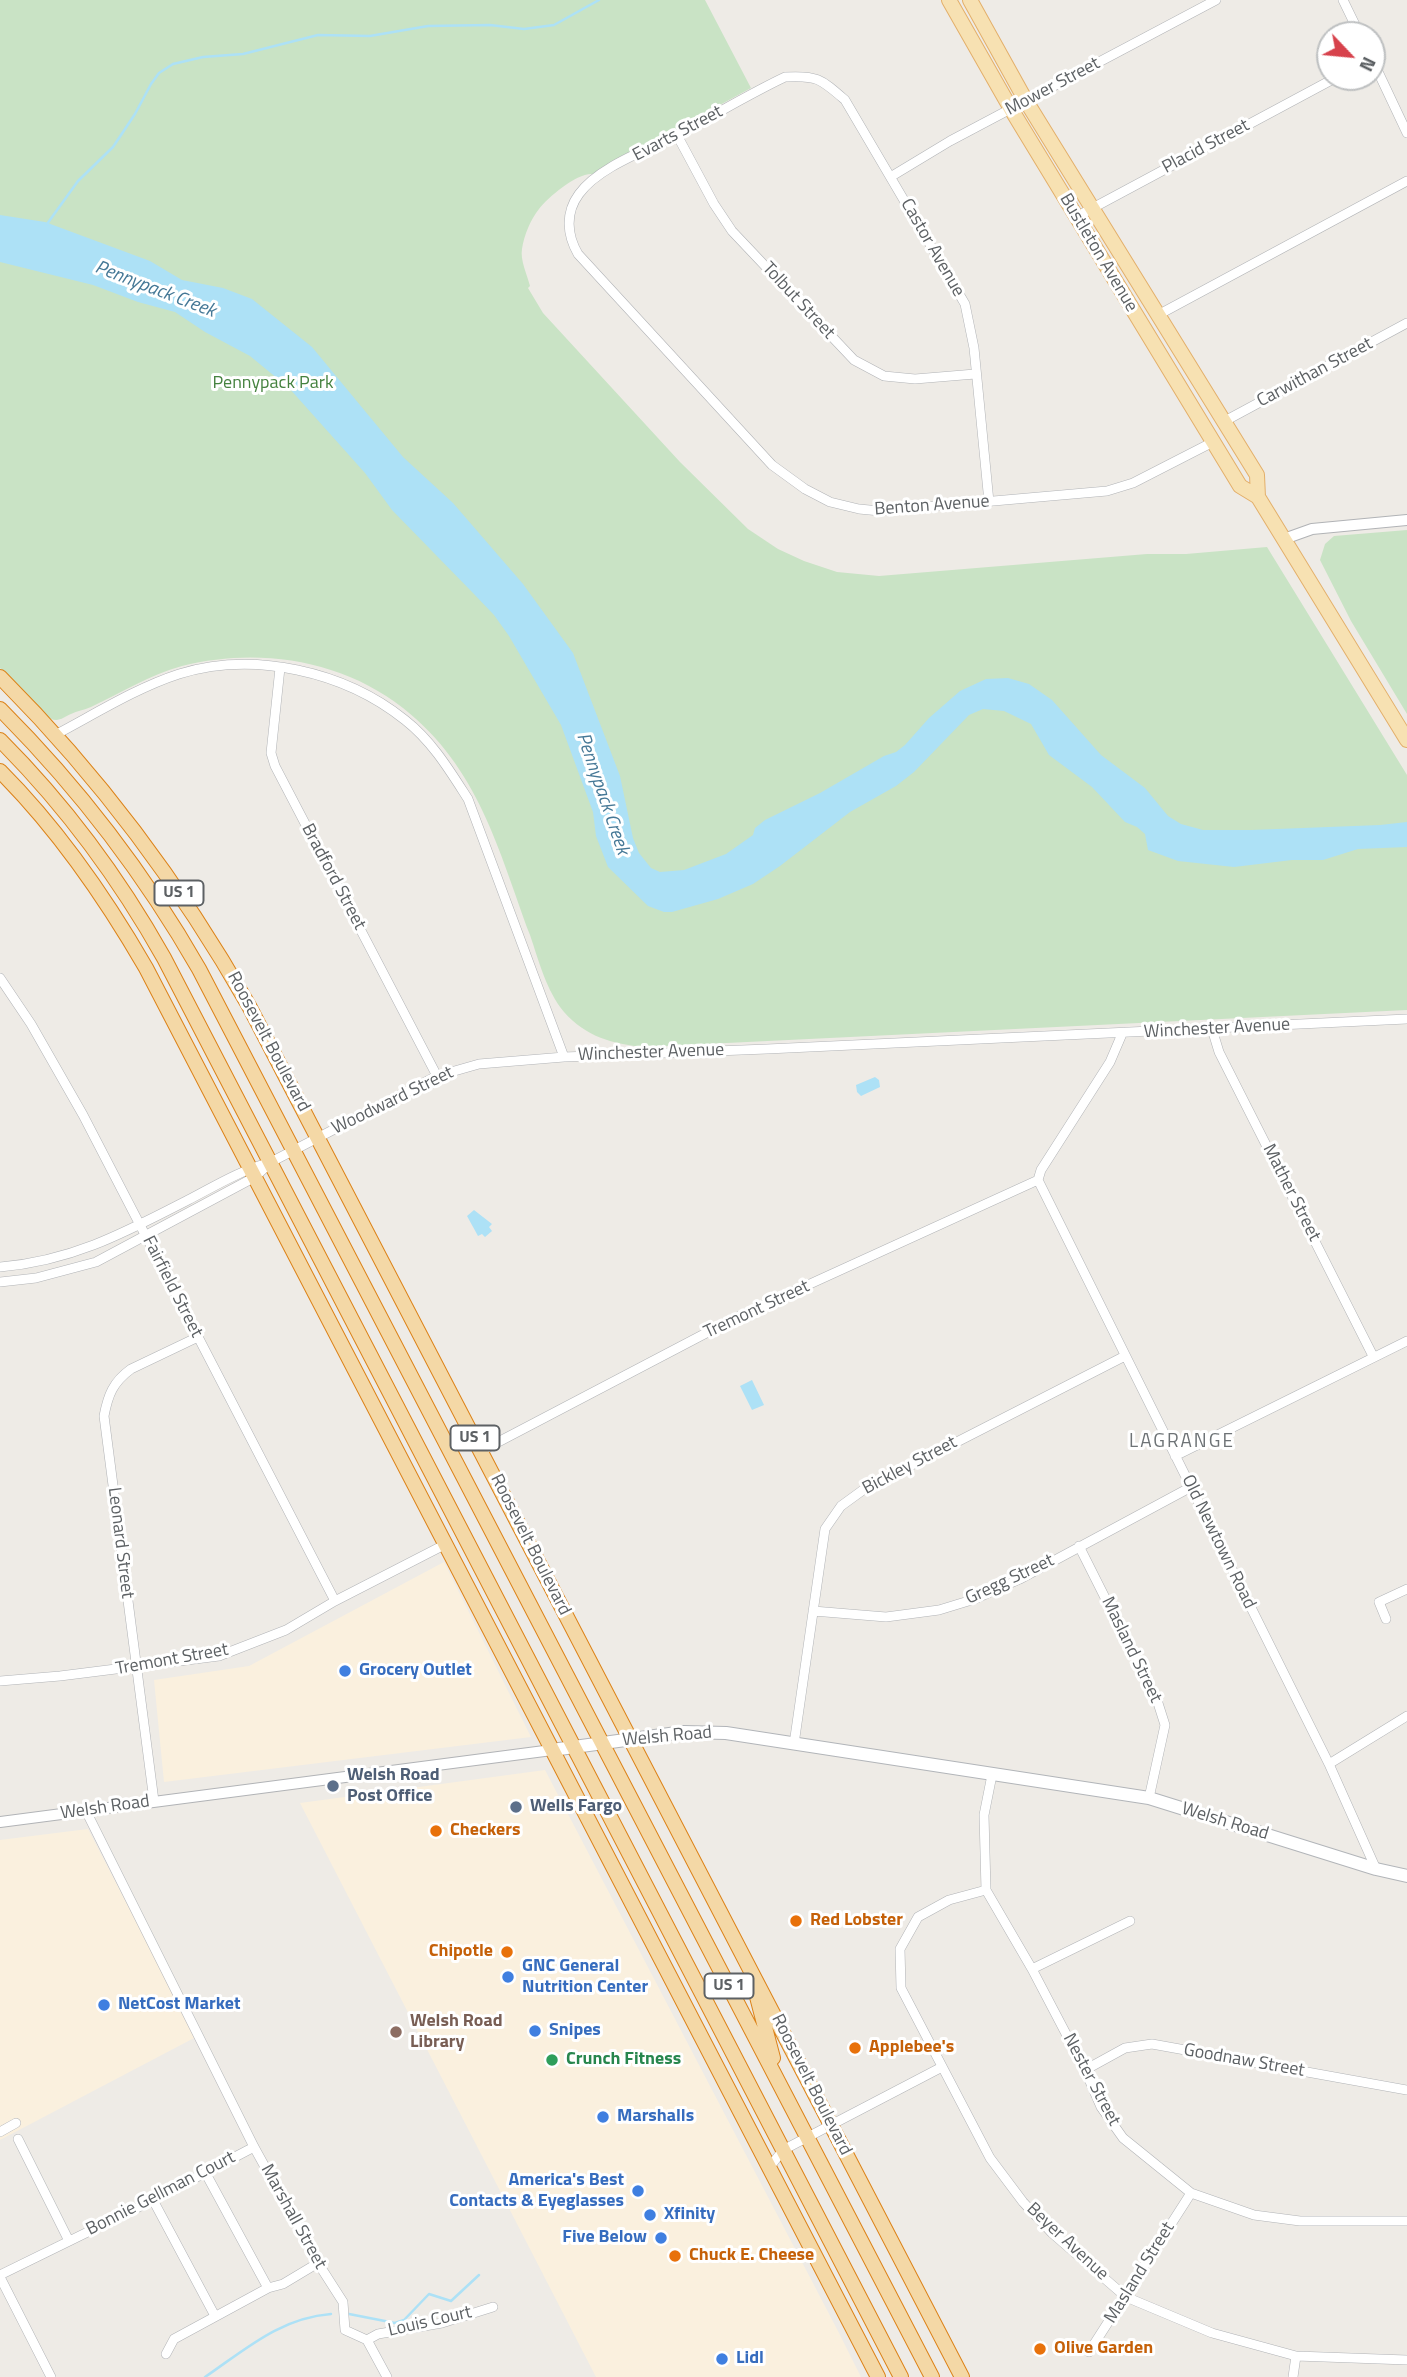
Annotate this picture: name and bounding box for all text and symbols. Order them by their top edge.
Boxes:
north arrow [1316,21,1386,91]
text: N [1353,52,1384,77]
street label: Mower Street [1002,53,1104,121]
street label: Evarts Street [629,101,727,167]
street label: Placid Street [1159,115,1253,179]
street label: Bustleton Avenue [1054,190,1142,316]
street label: Castor Avenue [895,195,969,301]
water label: Pennypack Creek [92,257,218,323]
street label: Tolbut Street [757,258,839,344]
street label: Carwithan Street [1254,333,1376,413]
park label: Pennypack Park [213,373,333,395]
street label: Benton Avenue [874,491,990,521]
water label: Pennypack Creek [571,730,633,858]
street label: Bradford Street [296,820,370,934]
road number: US 1 [154,880,204,906]
street label: Roosevelt Boulevard [222,968,314,1116]
street label: Winchester Avenue [1143,1014,1291,1044]
street label: Winchester Avenue [577,1040,725,1066]
street label: Woodward Street [329,1062,457,1140]
street label: Mather Street [1257,1141,1325,1245]
street label: Fairfield Street [137,1233,207,1341]
street label: Tremont Street [701,1276,813,1344]
road number: US 1 [450,1426,500,1450]
district label: LAGRANGE [1130,1431,1234,1453]
street label: Bickley Street [859,1432,961,1500]
street label: Roosevelt Boulevard [485,1471,575,1619]
street label: Old Newtown Road [1176,1471,1260,1613]
street label: Leonard Street [102,1486,138,1600]
street label: Gregg Street [962,1550,1058,1610]
street label: Masland Street [1096,1593,1166,1707]
street label: Tremont Street [114,1639,230,1681]
place label: Grocery Outlet [359,1660,472,1682]
marker: Grocery Outlet [337,1663,353,1679]
street label: Welsh Road [621,1722,713,1752]
place label: Welsh Road Post Office [347,1765,440,1808]
marker: Welsh Road Post Office [325,1778,341,1794]
street label: Welsh Road [59,1791,151,1825]
place label: Wells Fargo [530,1796,622,1818]
marker: Wells Fargo [508,1799,524,1815]
street label: Welsh Road [1179,1799,1271,1845]
place label: Checkers [450,1820,520,1842]
marker: Checkers [428,1823,444,1839]
place label: Red Lobster [810,1910,903,1932]
marker: Red Lobster [788,1913,804,1929]
place label: Chipotle [429,1941,493,1963]
marker: Chipotle [499,1944,515,1960]
place label: GNC General Nutrition Center [522,1956,648,1998]
marker: GNC General Nutrition Center [500,1969,516,1985]
road number: US 1 [704,1974,754,1998]
place label: NetCost Market [118,1994,240,2016]
marker: NetCost Market [96,1997,112,2013]
place label: Welsh Road Library [410,2011,503,2054]
street label: Roosevelt Boulevard [766,2011,856,2159]
place label: Snipes [549,2020,601,2042]
marker: Snipes [527,2023,543,2039]
marker: Welsh Road Library [388,2024,404,2040]
street label: Nester Street [1058,2030,1124,2130]
place label: Applebee's [869,2037,954,2059]
marker: Applebee's [847,2040,863,2056]
street label: Goodnaw Street [1182,2040,1306,2082]
place label: Crunch Fitness [566,2049,681,2071]
marker: Crunch Fitness [544,2052,560,2068]
place label: Marshalls [617,2106,694,2128]
marker: Marshalls [595,2109,611,2125]
street label: Bonnie Gellman Court [83,2147,239,2241]
street label: Marshall Street [255,2161,331,2273]
place label: America's Best Contacts & Eyeglasses [449,2170,624,2212]
marker: America's Best Contacts & Eyeglasses [630,2183,646,2199]
street label: Beyer Avenue [1022,2199,1112,2285]
place label: Xfinity [664,2204,715,2226]
marker: Xfinity [642,2207,658,2223]
street label: Masland Street [1100,2218,1180,2328]
place label: Five Below [562,2227,647,2249]
marker: Five Below [653,2230,669,2246]
place label: Chuck E. Cheese [689,2245,814,2267]
marker: Chuck E. Cheese [667,2248,683,2264]
street label: Louis Court [386,2302,474,2342]
place label: Olive Garden [1054,2338,1153,2360]
marker: Olive Garden [1032,2341,1048,2357]
place label: Lidl [736,2348,764,2370]
marker: Lidl [714,2351,730,2367]

